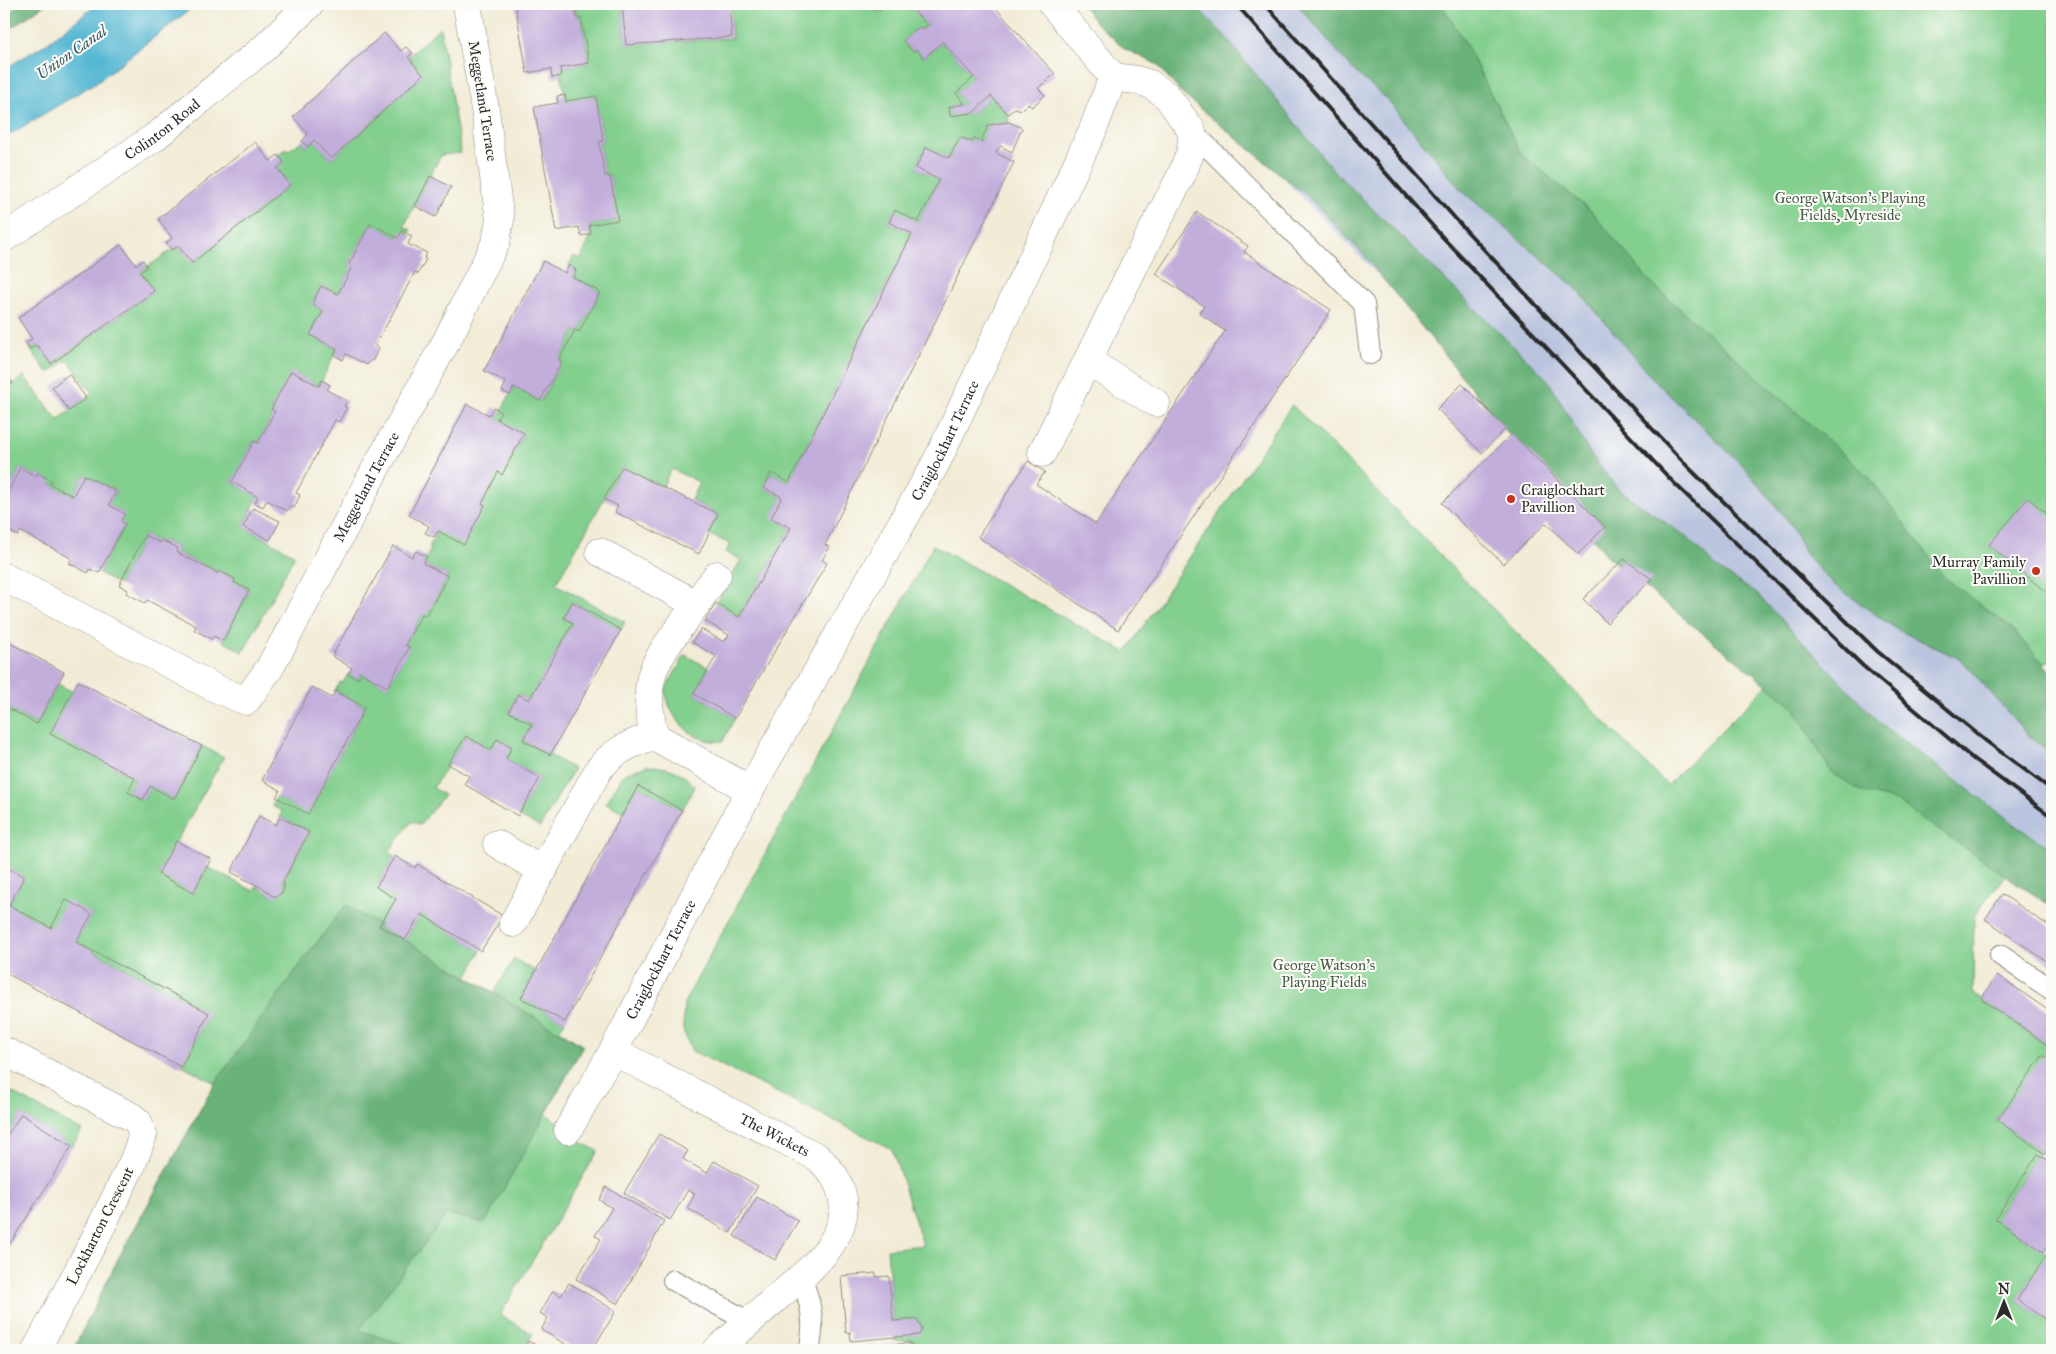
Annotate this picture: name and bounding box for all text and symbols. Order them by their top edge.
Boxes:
water label: Union Canal [32,20,112,84]
street label: Meggetland Terrace [465,39,501,163]
street label: Colinton Road [121,95,204,164]
park label: George Watson's Playing Fields, Myreside [1775,189,1926,224]
street label: Craiglockhart Terrace [907,377,983,504]
street label: Meggetland Terrace [330,429,403,545]
place label: Craiglockhart Pavillion [1521,481,1606,516]
marker: Craiglockhart Pavillion [1505,493,1517,505]
place label: Murray Family Pavillion [1932,553,2027,588]
marker: Murray Family Pavillion [2030,565,2042,577]
street label: Craiglockhart Terrace [622,897,700,1023]
park label: George Watson's Playing Fields [1273,956,1375,991]
street label: The Wickets [736,1109,813,1161]
street label: Lockharton Crescent [62,1163,138,1288]
north arrow [1978,1276,2028,1326]
text: N [1998,1281,2010,1298]

